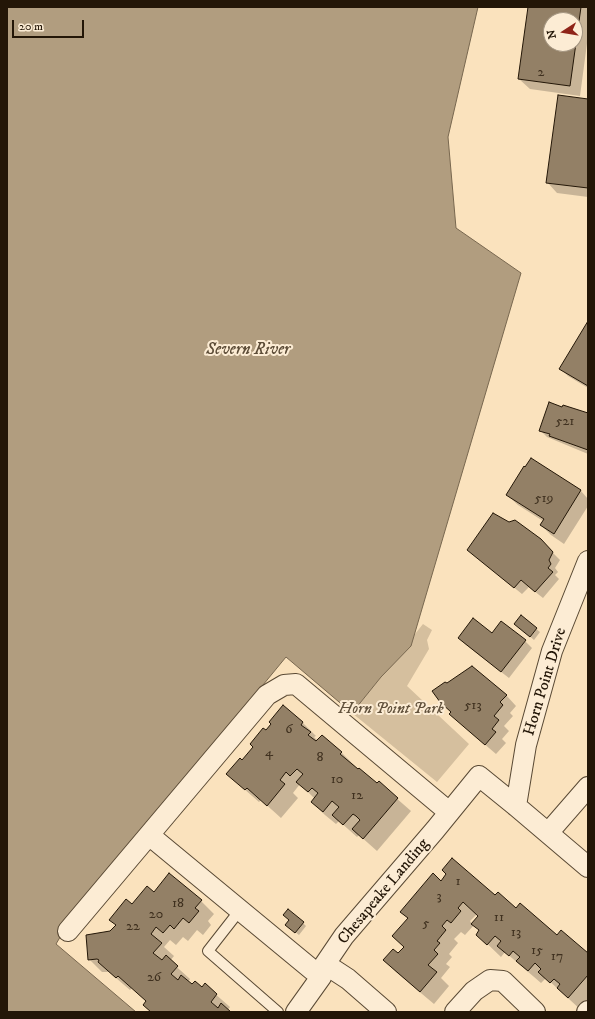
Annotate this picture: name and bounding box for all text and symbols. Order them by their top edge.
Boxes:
scale bar [14,12,86,38]
north arrow [543,12,583,52]
text: 20 m [19,19,43,34]
text: N [544,28,560,40]
house number: 2 [538,65,544,81]
water label: Severn River [206,340,290,360]
house number: 521 [556,414,574,430]
house number: 519 [534,491,554,507]
street label: Horn Point Drive [520,626,572,738]
house number: 513 [464,698,482,714]
park label: Horn Point Park [338,700,444,720]
house number: 6 [285,722,293,738]
house number: 4 [265,745,273,761]
house number: 8 [316,750,324,766]
house number: 10 [331,772,343,788]
house number: 12 [351,788,363,804]
street label: Chesapeake Landing [334,835,434,949]
house number: 1 [455,874,461,890]
house number: 3 [436,889,442,905]
house number: 18 [172,896,184,912]
house number: 20 [149,907,163,923]
house number: 11 [494,910,504,926]
house number: 5 [423,916,429,932]
house number: 22 [126,919,140,935]
house number: 13 [511,925,521,941]
house number: 15 [531,943,543,959]
house number: 17 [551,949,563,965]
house number: 26 [147,970,161,986]

